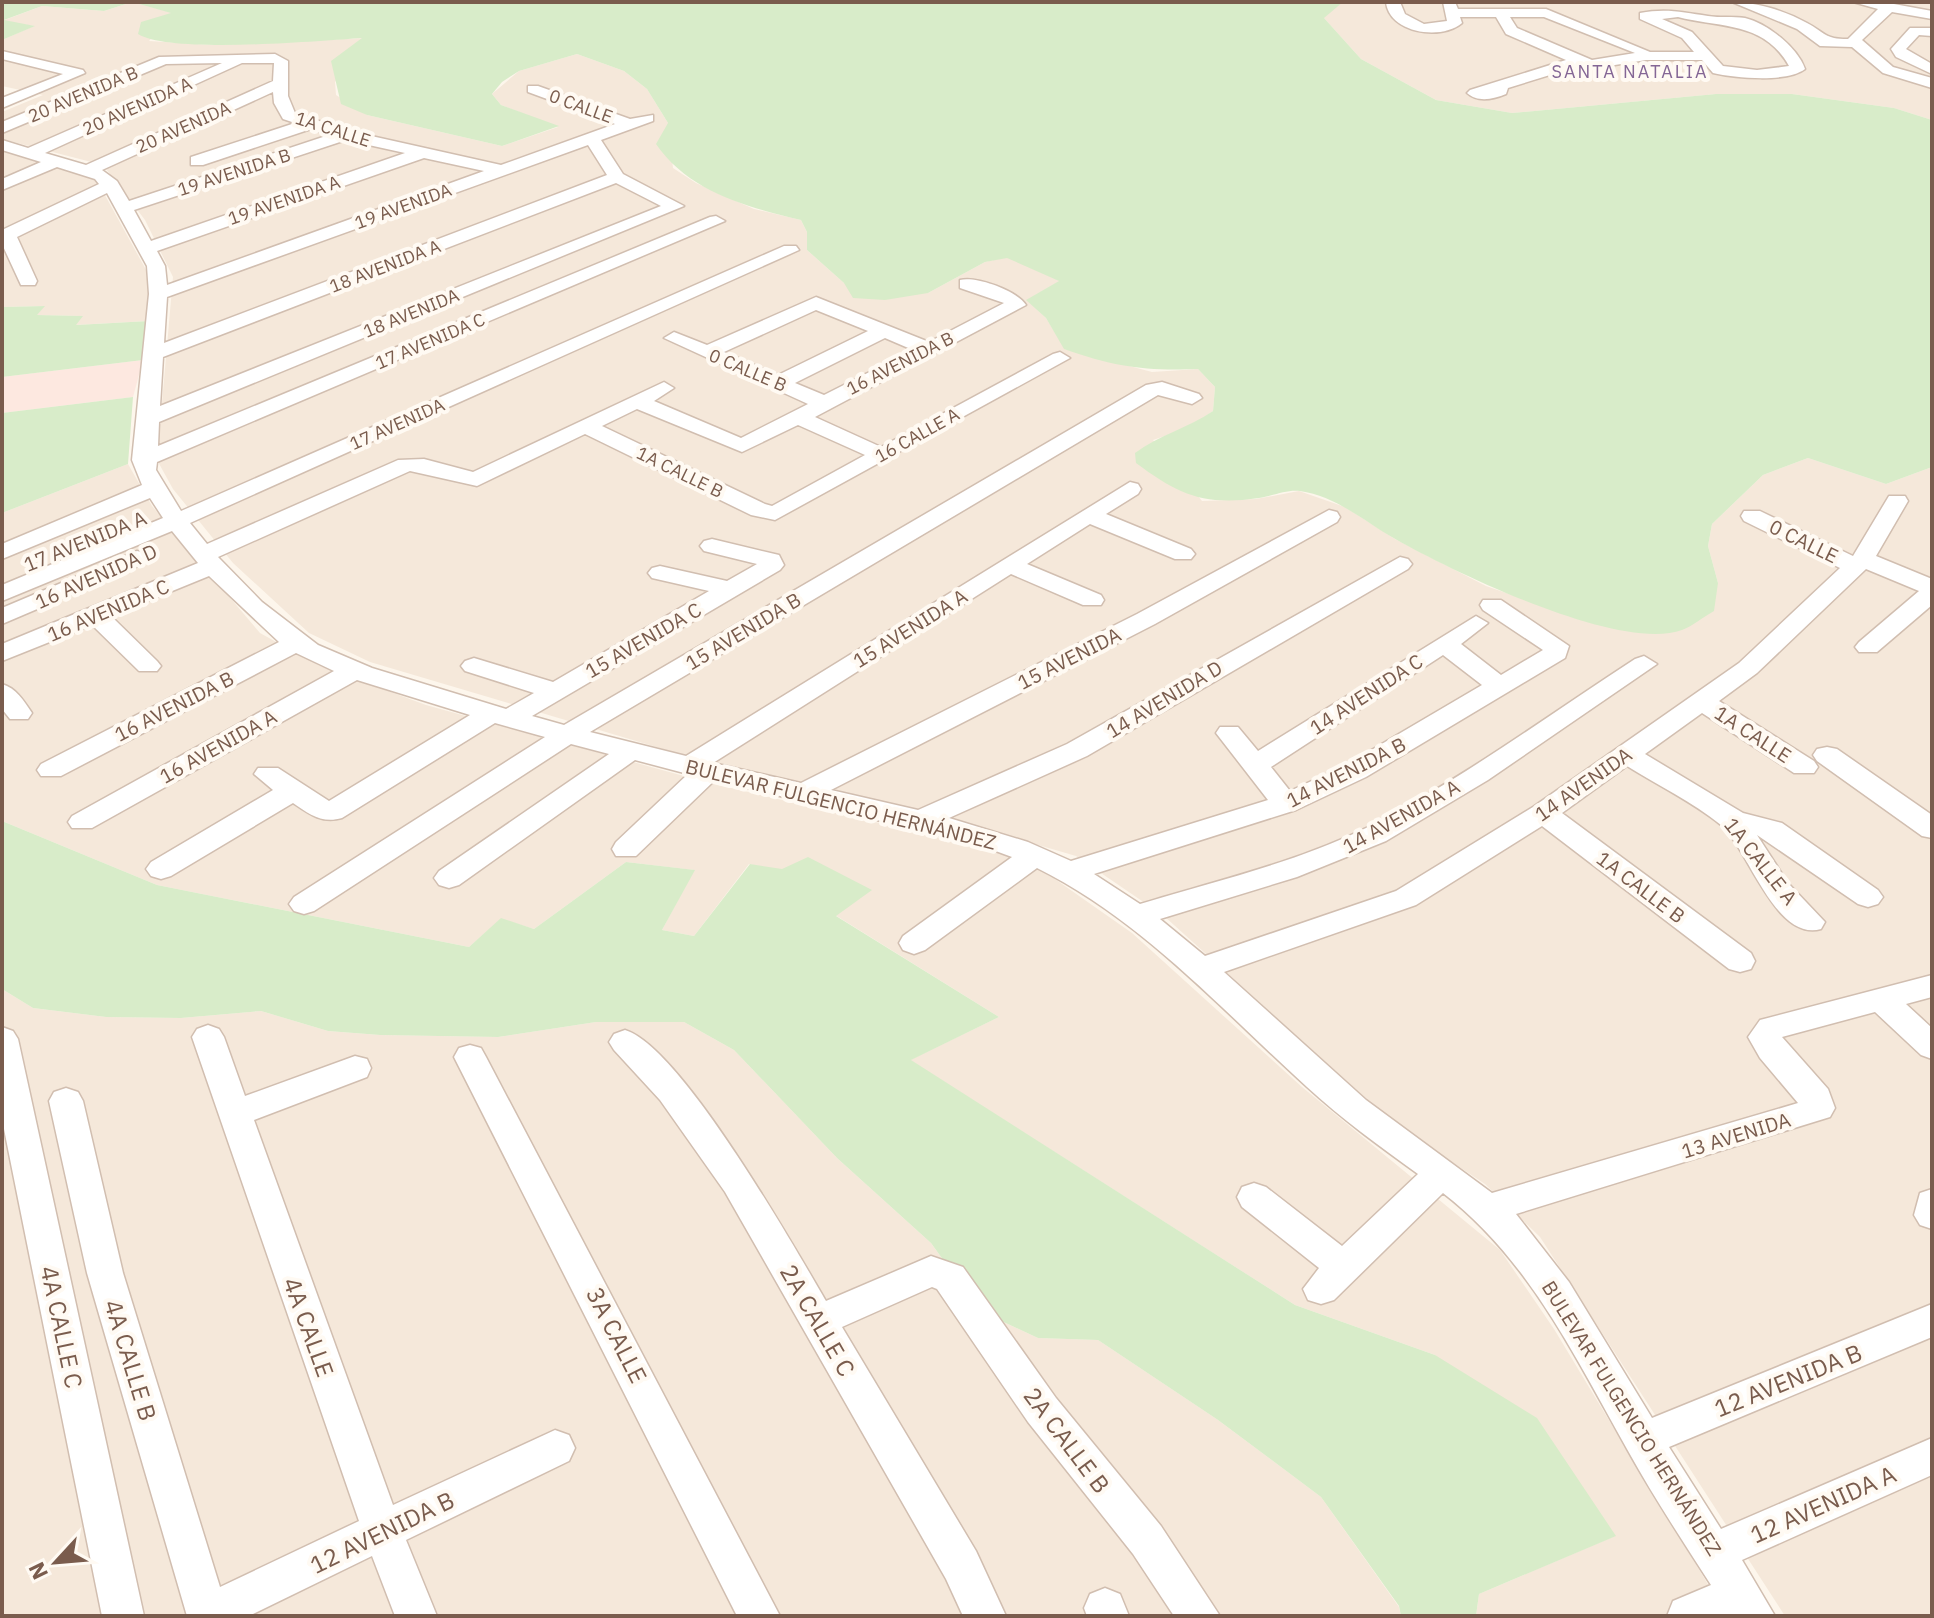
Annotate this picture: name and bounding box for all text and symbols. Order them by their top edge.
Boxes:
street label: 20 AVENIDA B [24,60,142,128]
district label: SANTA NATALIA [1551,60,1709,83]
street label: 20 AVENIDA A [79,72,195,140]
street label: 0 CALLE [546,84,616,128]
street label: 20 AVENIDA [132,97,234,157]
street label: 1A CALLE [292,106,374,152]
street label: 19 AVENIDA B [175,143,293,201]
street label: 19 AVENIDA A [225,170,344,230]
street label: 19 AVENIDA [351,178,455,234]
street label: 18 AVENIDA A [326,234,444,298]
street label: 18 AVENIDA [360,283,463,343]
street label: 17 AVENIDA C [372,308,488,374]
street label: 16 AVENIDA B [842,326,958,400]
street label: 0 CALLE B [706,343,790,397]
street label: 17 AVENIDA [346,393,448,455]
street label: 16 CALLE A [871,402,964,468]
street label: 1A CALLE B [633,441,727,503]
street label: 17 AVENIDA A [20,504,151,578]
street label: 0 CALLE [1765,513,1843,569]
street label: 16 AVENIDA D [31,537,161,615]
street label: 16 AVENIDA C [43,572,173,648]
street label: 15 AVENIDA A [848,582,973,674]
street label: 15 AVENIDA B [680,586,806,676]
street label: 15 AVENIDA C [580,596,706,684]
street label: 15 AVENIDA [1013,620,1125,696]
street label: 14 AVENIDA C [1304,647,1428,741]
street label: 14 AVENIDA D [1101,654,1227,744]
street label: 16 AVENIDA B [110,664,238,748]
street label: 1A CALLE [1709,699,1797,769]
street label: 16 AVENIDA A [154,703,282,789]
street label: 14 AVENIDA B [1282,730,1410,814]
street label: 14 AVENIDA [1529,741,1637,827]
street label: BULEVAR FULGENCIO HERNÁNDEZ [683,752,999,856]
street label: 14 AVENIDA A [1337,773,1465,859]
street label: 1A CALLE A [1718,812,1804,910]
street label: 1A CALLE B [1591,845,1691,929]
street label: 13 AVENIDA [1678,1106,1794,1164]
street label: 2A CALLE C [773,1258,863,1382]
street label: 4A CALLE C [33,1263,91,1391]
street label: 4A CALLE [276,1273,342,1381]
street label: BULEVAR FULGENCIO HERNÁNDEZ [1536,1275,1728,1561]
street label: 3A CALLE [579,1282,655,1388]
street label: 4A CALLE B [97,1295,165,1425]
street label: 12 AVENIDA B [1709,1336,1867,1424]
street label: 2A CALLE B [1017,1380,1117,1500]
street label: 12 AVENIDA A [1745,1458,1901,1550]
street label: 12 AVENIDA B [305,1483,459,1581]
north arrow [16,1522,96,1602]
text: N [21,1557,54,1585]

